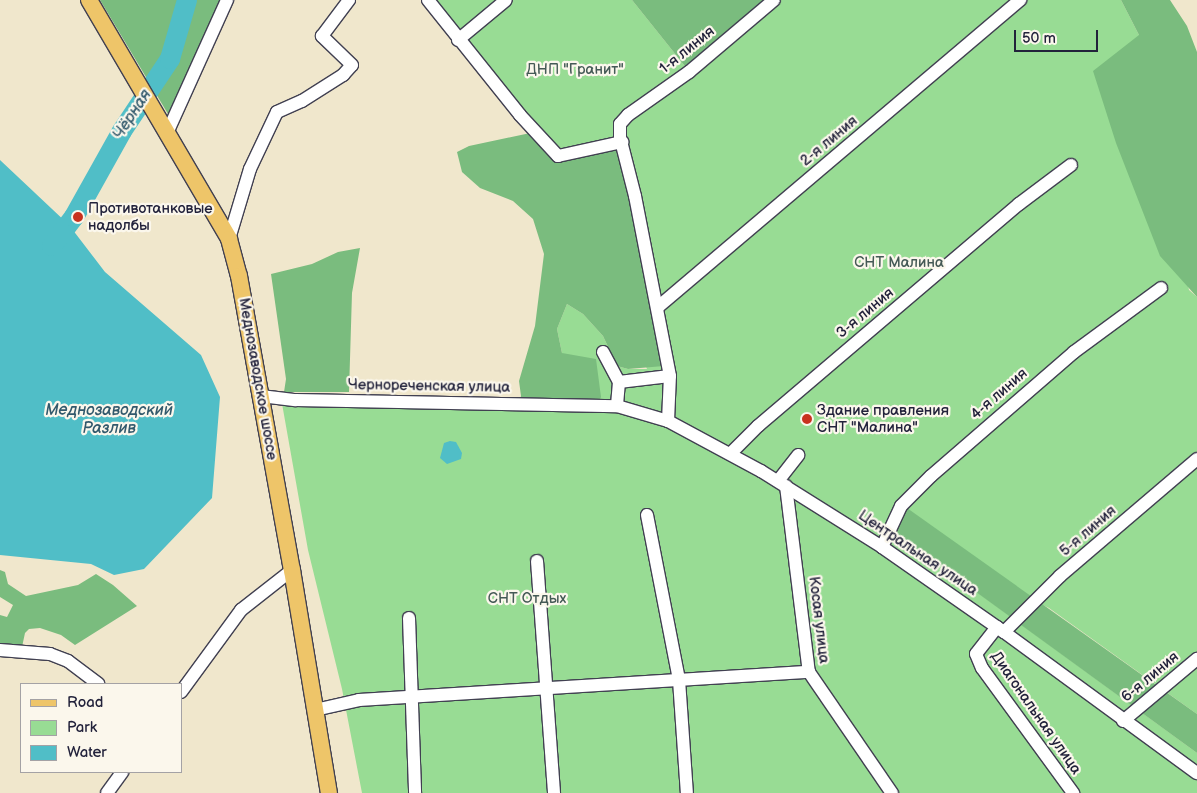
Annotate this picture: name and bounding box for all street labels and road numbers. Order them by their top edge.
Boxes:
street label: 1-я линия [656,22,718,78]
street label: 2-я линия [797,112,861,170]
street label: 3-я линия [833,284,897,342]
street label: Меднозаводское шоссе [235,296,281,462]
street label: 4-я линия [967,365,1031,423]
street label: Чернореченская улица [348,376,510,396]
street label: 5-я линия [1056,502,1120,560]
street label: Центральная улица [855,506,981,600]
street label: Косая улица [805,575,833,665]
street label: Диагональная улица [987,648,1085,778]
street label: 6-я линия [1118,648,1182,706]

